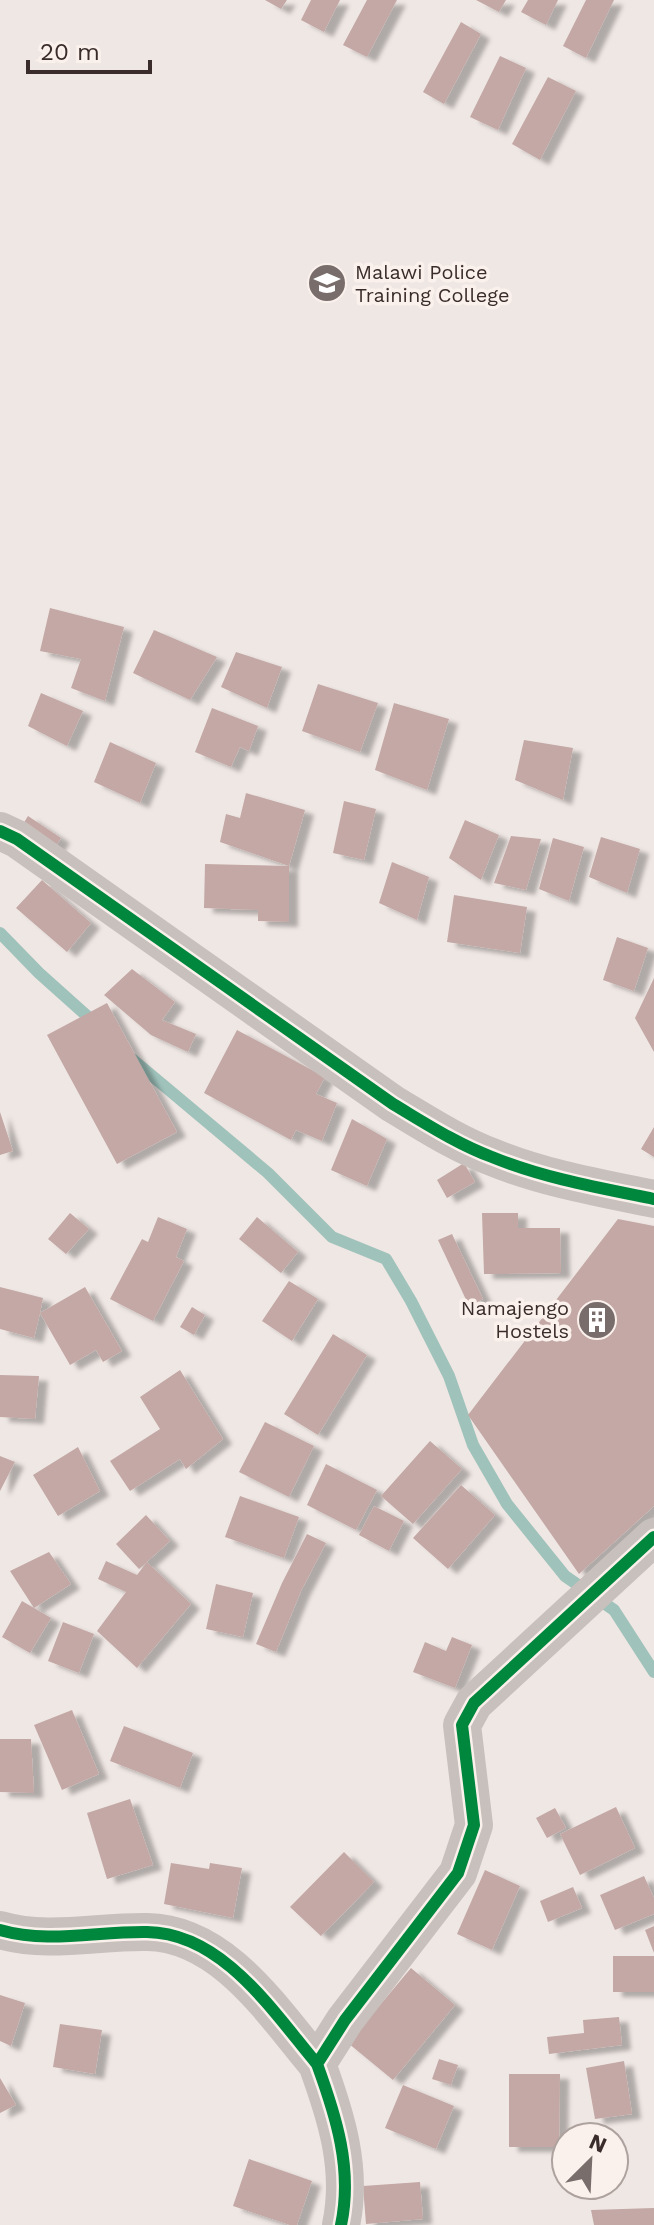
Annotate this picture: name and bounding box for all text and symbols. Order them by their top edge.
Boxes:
scale bar [28,24,150,74]
text: 20 m [40,38,100,66]
place label: Malawi Police Training College [355,260,509,307]
school or university icon: Malawi Police Training College [306,262,348,304]
place label: Namajengo Hostels [461,1296,569,1343]
building icon: Namajengo Hostels [576,1299,618,1341]
north arrow [550,2121,630,2201]
text: N [585,2128,610,2158]

